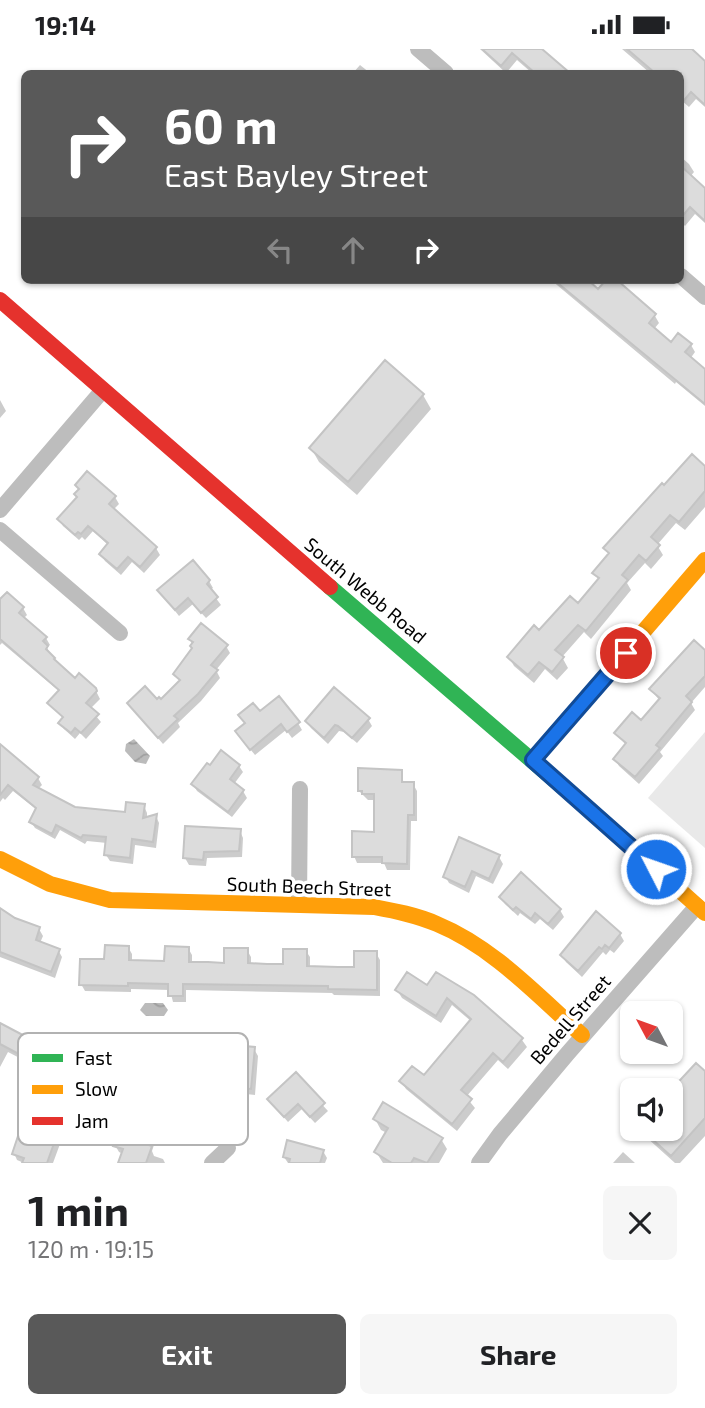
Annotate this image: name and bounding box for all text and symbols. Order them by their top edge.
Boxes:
text: 19:14 [35,9,96,40]
text: 60 m [164,95,278,154]
icon: right [49,98,140,189]
text: East Bayley Street [164,155,428,193]
icon: left [261,231,299,269]
icon: ahead [334,231,372,269]
icon: right [407,231,445,269]
street label: South Webb Road [300,532,432,648]
pin [596,623,656,683]
icon: arrive [607,634,645,672]
position arrow [619,832,693,906]
street label: South Beech Street [226,872,392,900]
street label: Bedell Street [525,970,615,1068]
north arrow [620,1001,682,1064]
map controls [620,1001,683,1141]
legend [18,1033,248,1145]
text: Fast [75,1046,112,1069]
text: Slow [75,1077,118,1100]
button: sound [620,1078,683,1141]
text: Jam [75,1109,109,1132]
text: 1 min [28,1184,129,1234]
button: close [603,1186,677,1260]
text: 120 m · 19:15 [28,1235,154,1263]
button: Exit [28,1314,346,1394]
button: Share [360,1314,677,1394]

